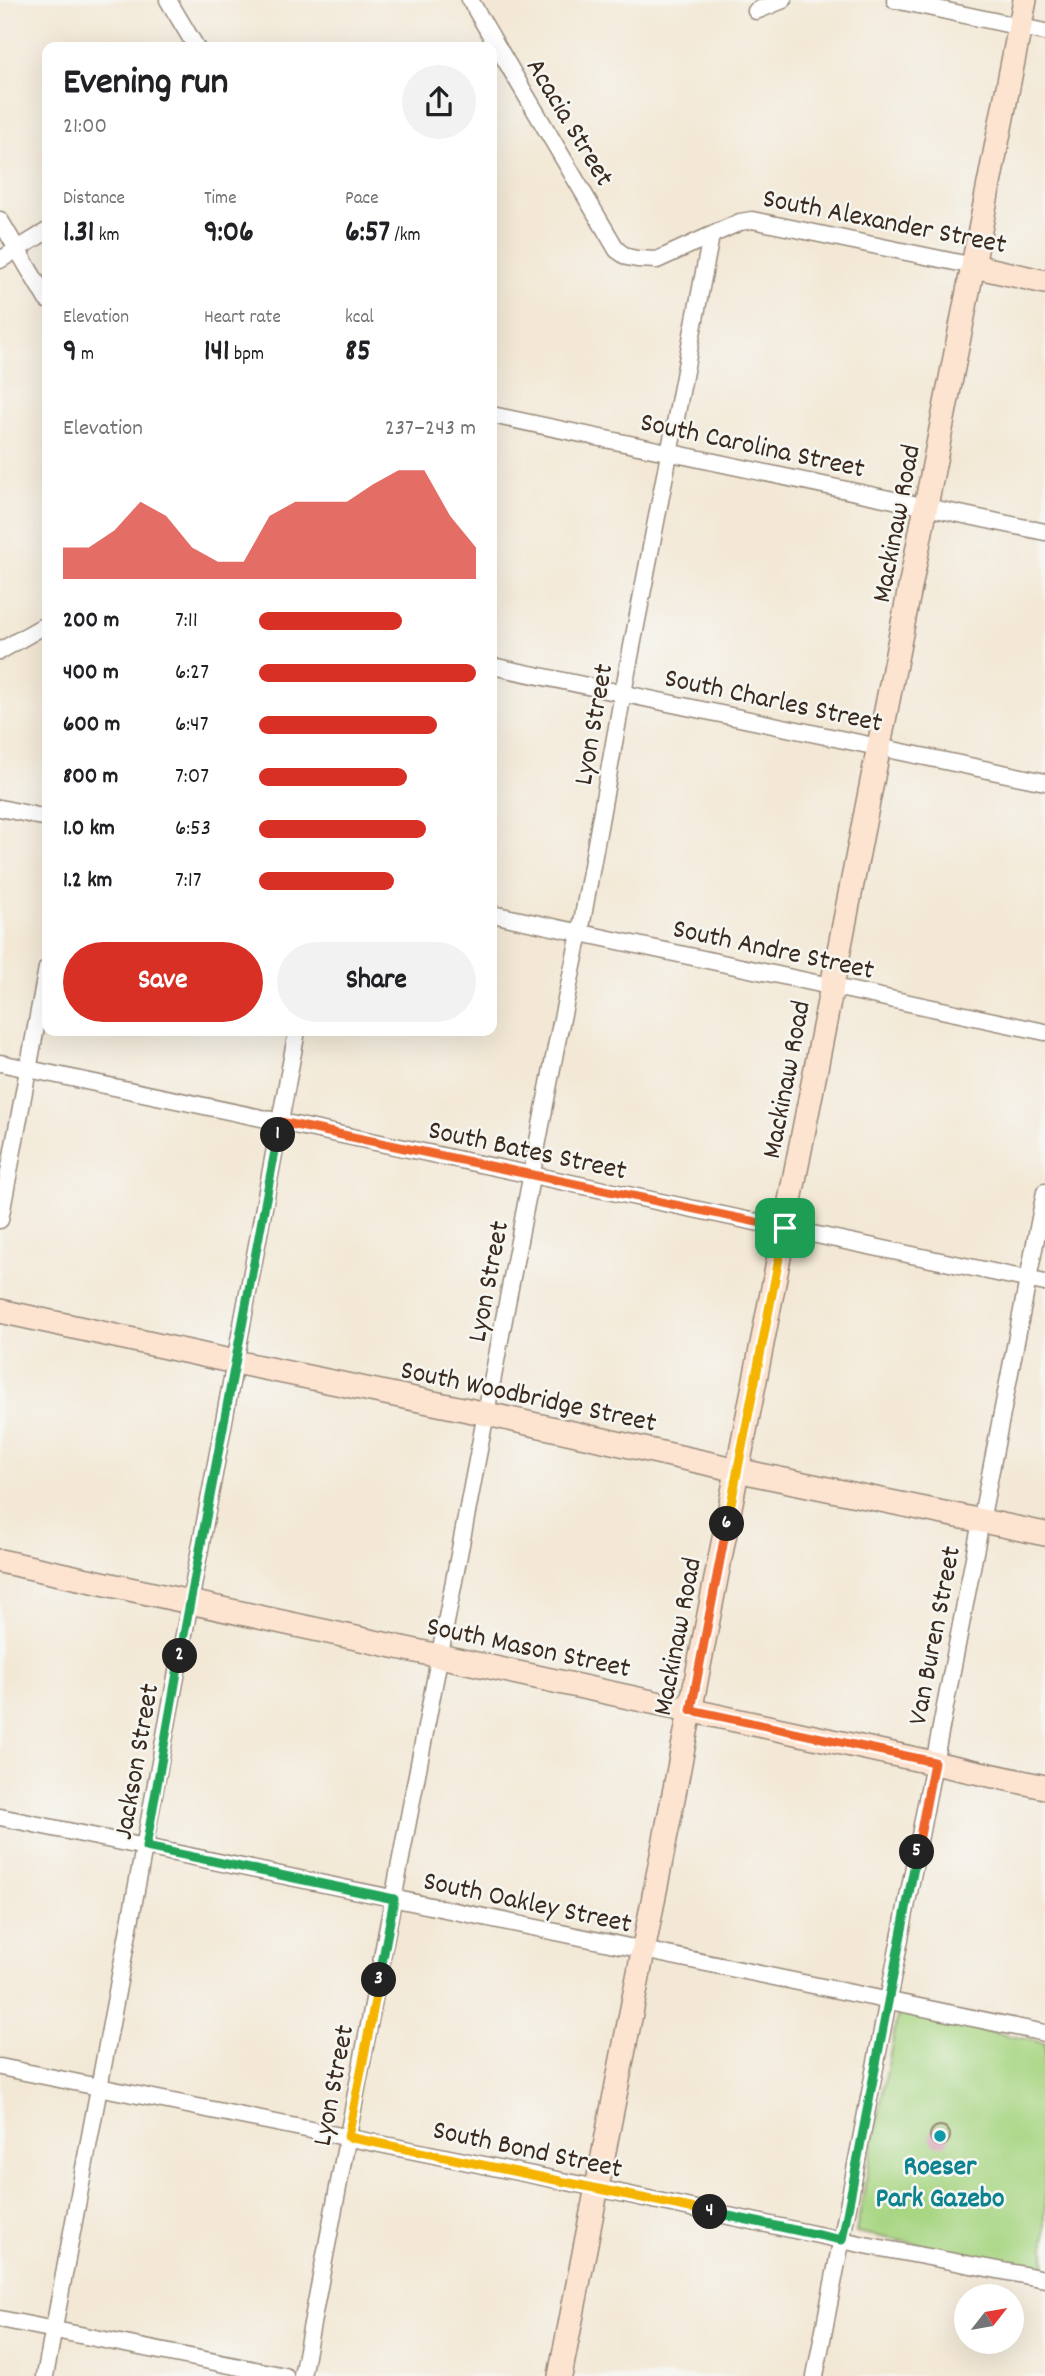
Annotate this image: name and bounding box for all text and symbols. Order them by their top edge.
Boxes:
street label: Acacia Street [514,52,622,195]
text: Evening run [63,57,228,112]
button: share [402,65,476,139]
text: 21:00 [63,111,107,144]
street label: South Alexander Street [759,181,1009,267]
text: Distance [63,186,125,213]
text: Time [204,186,237,213]
text: Pace [345,186,379,213]
text: 1.31 [63,213,94,256]
text: 9:06 [204,213,254,256]
text: 6:57 [345,213,390,256]
text: km [94,223,120,250]
text: /km [390,223,421,250]
text: Elevation [63,305,129,332]
text: Heart rate [204,305,281,332]
text: kcal [345,305,374,332]
text: 9 [63,332,77,375]
text: 141 [204,332,230,375]
text: 85 [345,332,371,375]
text: m [77,342,94,369]
text: bpm [230,342,264,369]
street label: South Carolina Street [636,405,868,491]
text: Elevation [63,413,143,446]
text: 237–243 m [385,413,476,446]
street label: Mackinaw Road [864,441,934,606]
text: 200 m [63,605,119,638]
text: 7:11 [175,605,198,638]
text: 400 m [63,657,119,690]
text: 6:27 [175,657,209,690]
street label: South Charles Street [660,660,886,746]
street label: Lyon Street [566,661,626,789]
text: 600 m [63,709,120,742]
text: 6:47 [175,709,208,742]
text: 800 m [63,761,118,794]
text: 7:07 [175,761,209,794]
text: 1.0 km [63,813,115,846]
text: 6:53 [175,813,211,846]
text: 1.2 km [63,865,112,898]
text: 7:17 [175,865,201,898]
street label: South Andre Street [669,911,877,993]
button: Save [63,942,263,1022]
button: Share [277,942,476,1022]
street label: Mackinaw Road [754,997,824,1162]
street label: South Bates Street [424,1112,630,1193]
pin: 1 [260,1118,296,1152]
text: 1 [275,1121,280,1148]
pin [755,1198,815,1258]
icon: arrive [766,1209,804,1247]
street label: Lyon Street [460,1218,522,1346]
street label: South Woodbridge Street [396,1352,659,1446]
pin: 6 [710,1506,744,1542]
text: 6 [722,1510,731,1537]
street label: Van Buren Street [900,1543,974,1729]
street label: Mackinaw Road [645,1554,715,1719]
street label: South Mason Street [422,1609,634,1691]
pin: 2 [162,1638,198,1674]
text: 2 [175,1642,184,1669]
street label: Jackson Street [106,1681,172,1843]
pin: 5 [900,1834,934,1870]
text: 5 [912,1838,921,1865]
street label: South Oakley Street [419,1863,635,1946]
pin: 3 [362,1962,396,1997]
text: 3 [374,1966,383,1993]
street label: Lyon Street [305,2022,367,2150]
street label: South Bond Street [429,2112,625,2191]
marker: Roeser Park Gazebo [932,2128,948,2144]
place label: Roeser Park Gazebo [876,2149,1004,2221]
pin: 4 [692,2194,728,2230]
text: 4 [706,2198,713,2225]
north arrow [954,2284,1024,2354]
map controls [954,2284,1024,2354]

